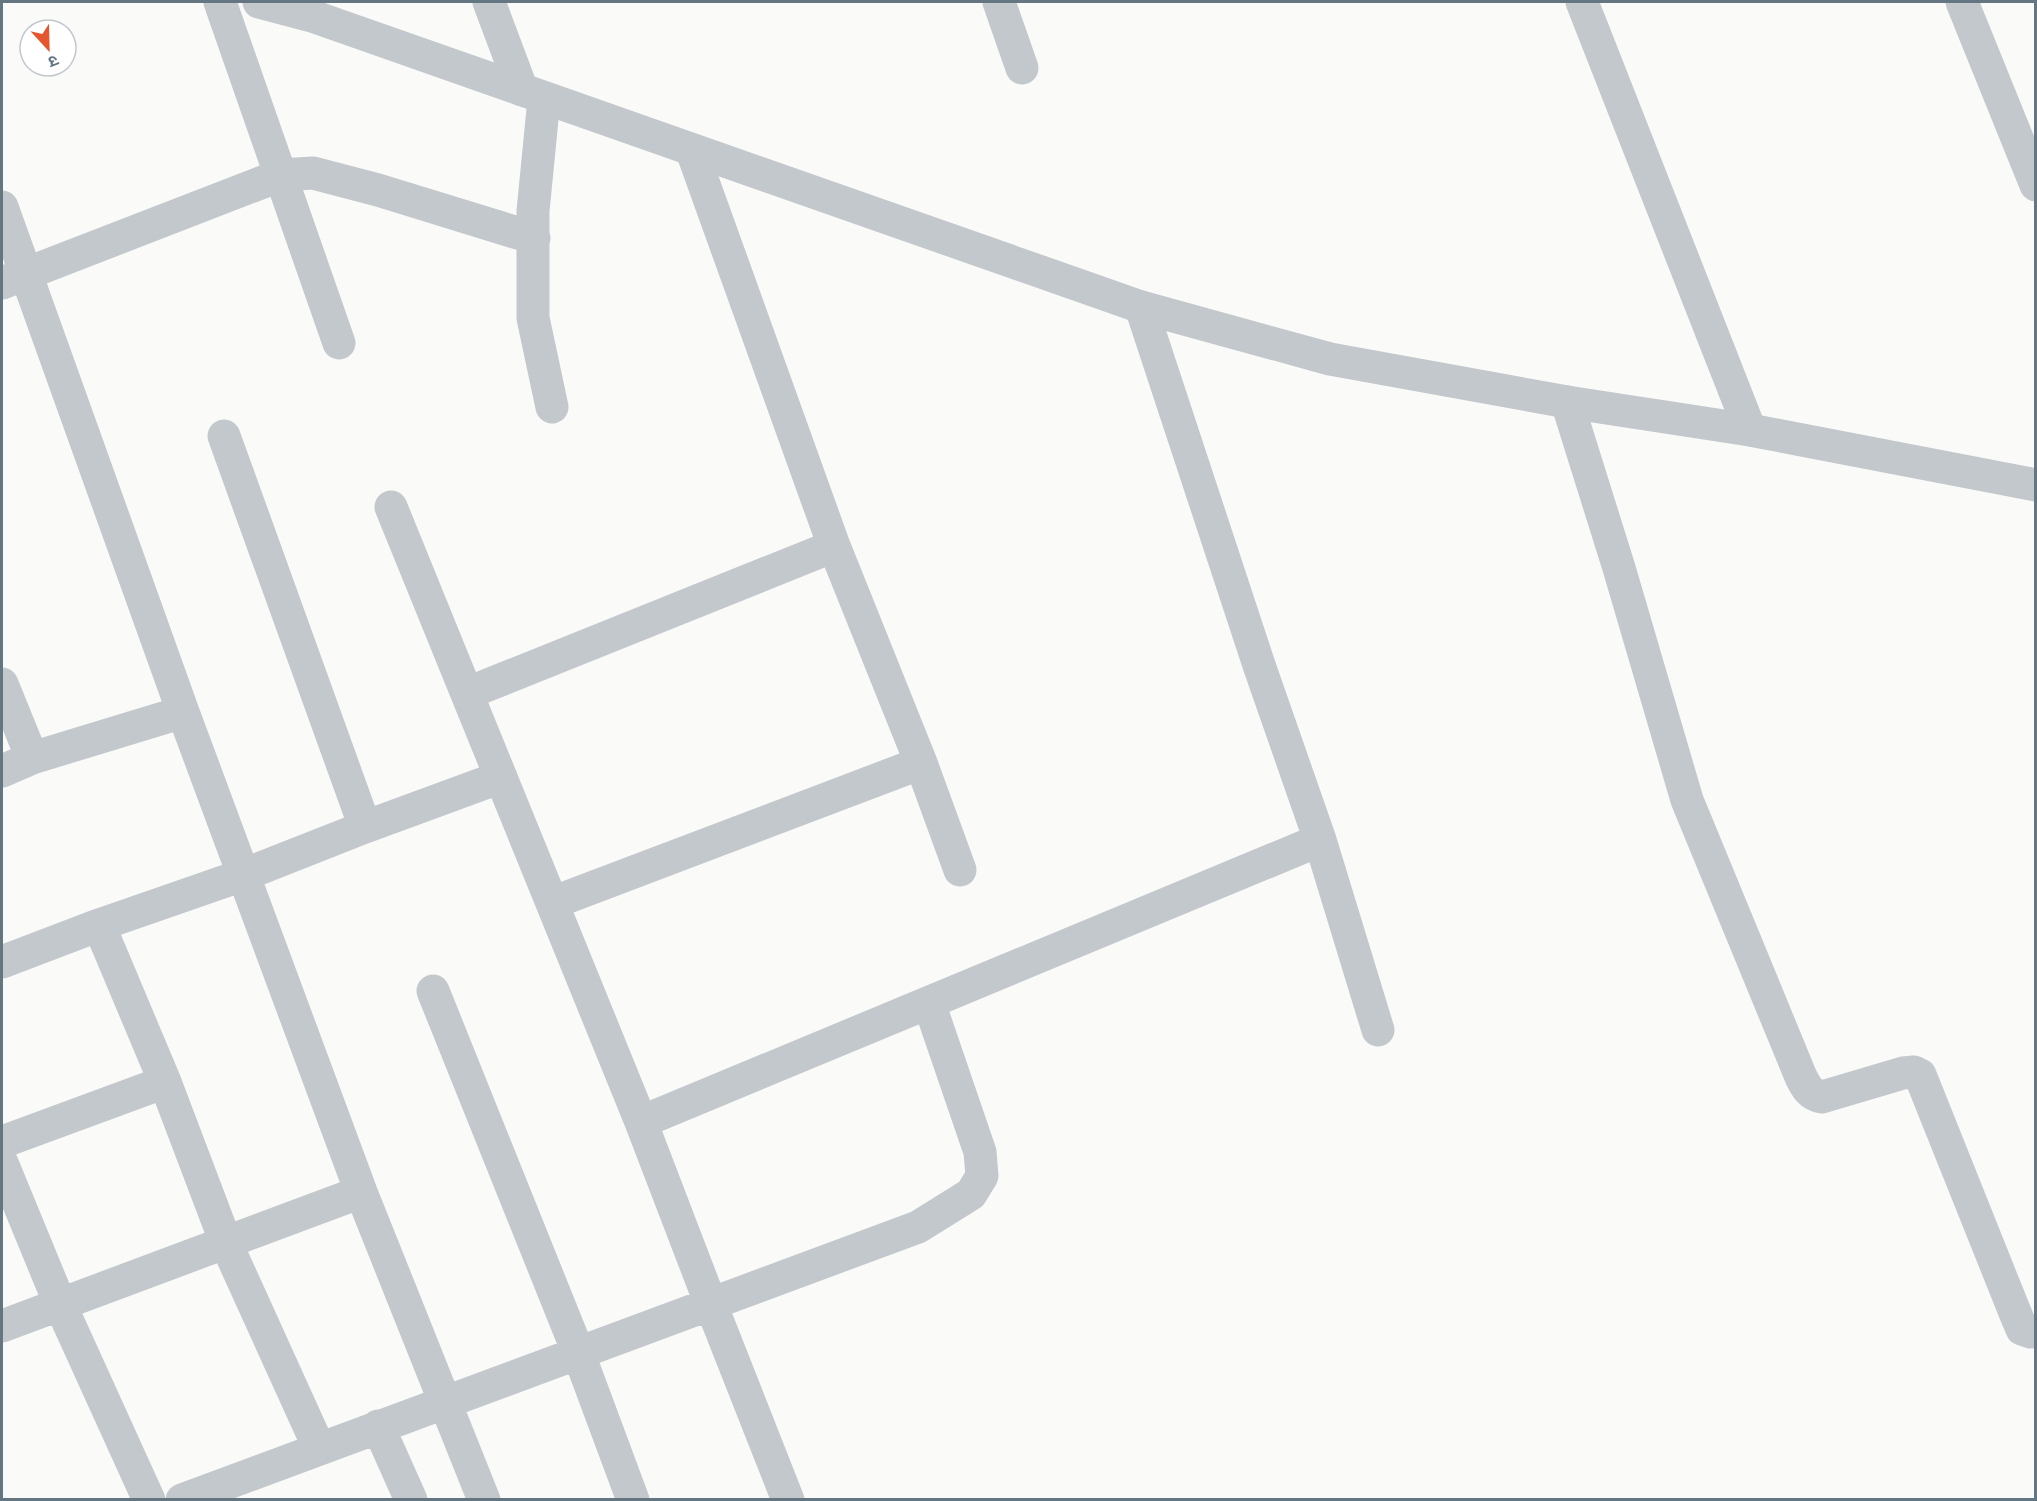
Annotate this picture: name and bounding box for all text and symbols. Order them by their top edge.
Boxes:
north arrow [18,18,78,78]
text: उ [45,51,61,72]

